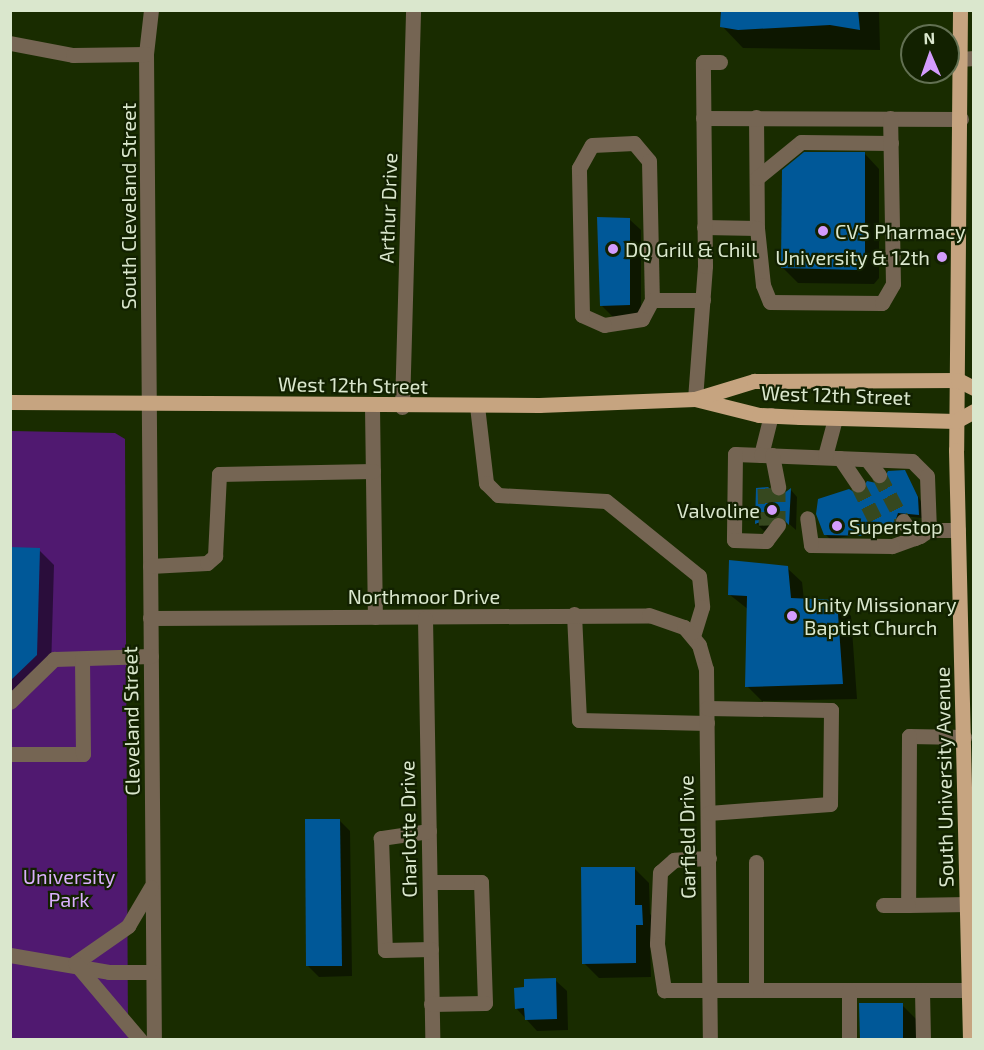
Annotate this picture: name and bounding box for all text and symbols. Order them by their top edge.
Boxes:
north arrow [900,24,960,84]
text: N [923,28,936,47]
street label: South Cleveland Street [116,103,140,309]
street label: Arthur Drive [374,152,402,264]
place label: CVS Pharmacy [835,219,966,243]
marker: CVS Pharmacy [816,224,830,238]
place label: DQ Grill & Chill [625,237,758,261]
marker: DQ Grill & Chill [606,242,620,256]
place label: University & 12th [775,245,930,269]
marker: University & 12th [935,250,949,264]
street label: West 12th Street [278,372,428,398]
street label: West 12th Street [761,380,911,410]
place label: Valvoline [677,498,760,522]
marker: Valvoline [765,503,779,517]
place label: Superstop [849,514,943,538]
marker: Superstop [830,519,844,533]
street label: Northmoor Drive [348,584,500,608]
place label: Unity Missionary Baptist Church [804,592,957,639]
marker: Unity Missionary Baptist Church [785,609,799,623]
street label: Cleveland Street [118,646,144,796]
street label: South University Avenue [930,666,958,888]
street label: Charlotte Drive [395,760,421,898]
street label: Garfield Drive [674,775,700,899]
park label: University Park [23,865,115,912]

